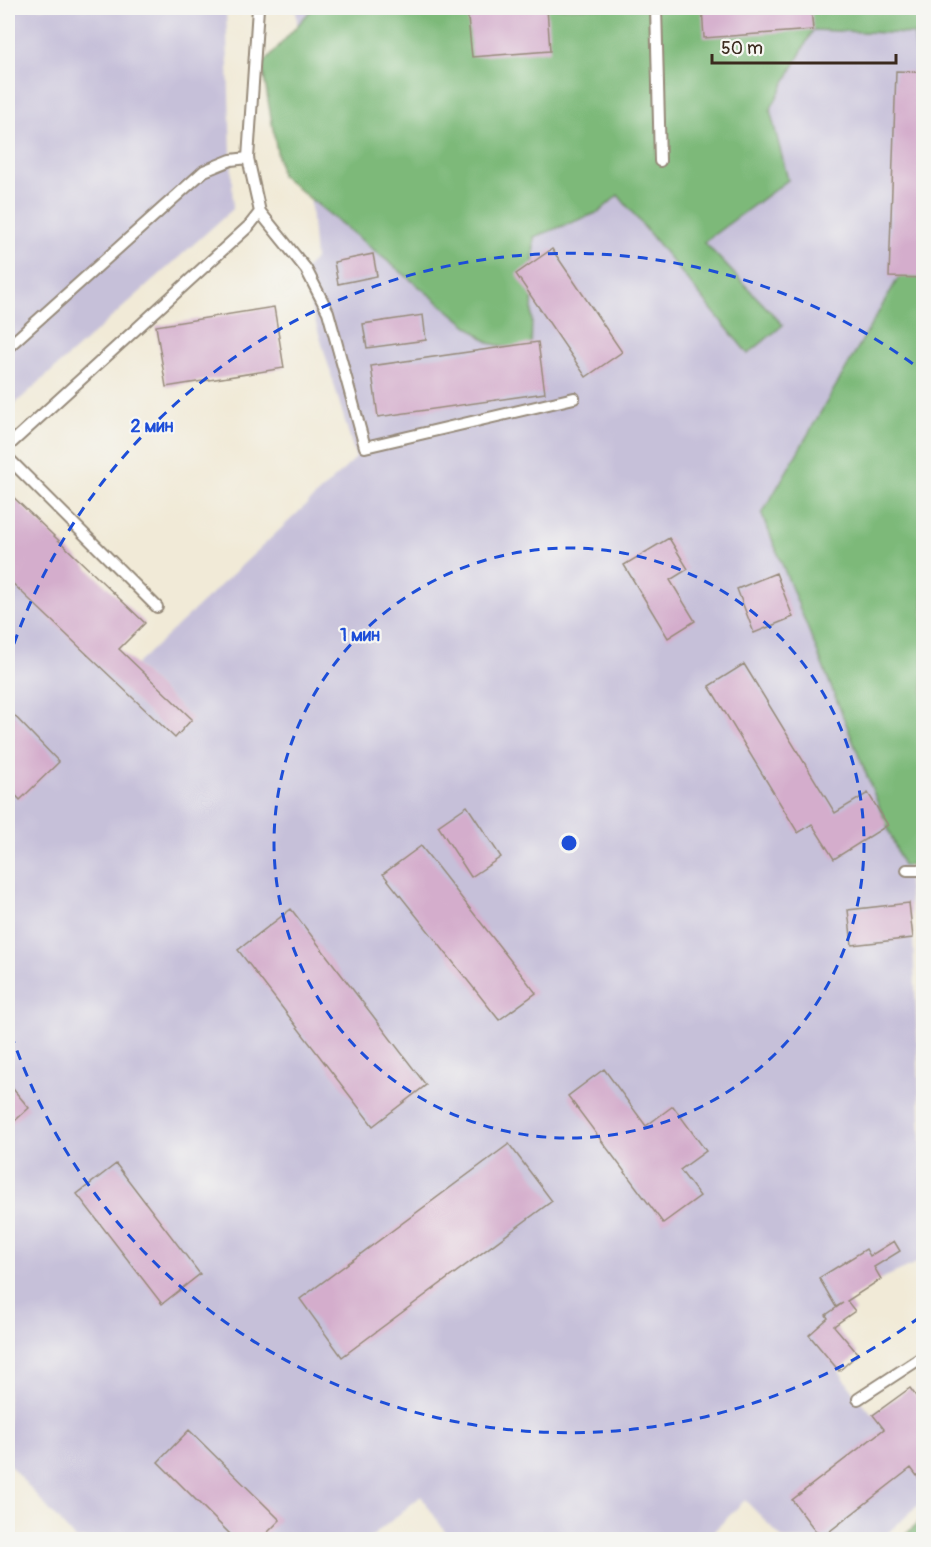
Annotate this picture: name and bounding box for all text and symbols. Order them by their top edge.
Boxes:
scale bar [712,27,896,65]
text: 50 m [721,37,763,60]
text: 2 мин [131,415,173,438]
text: 1 мин [340,624,380,647]
centre of rings [559,833,579,853]

